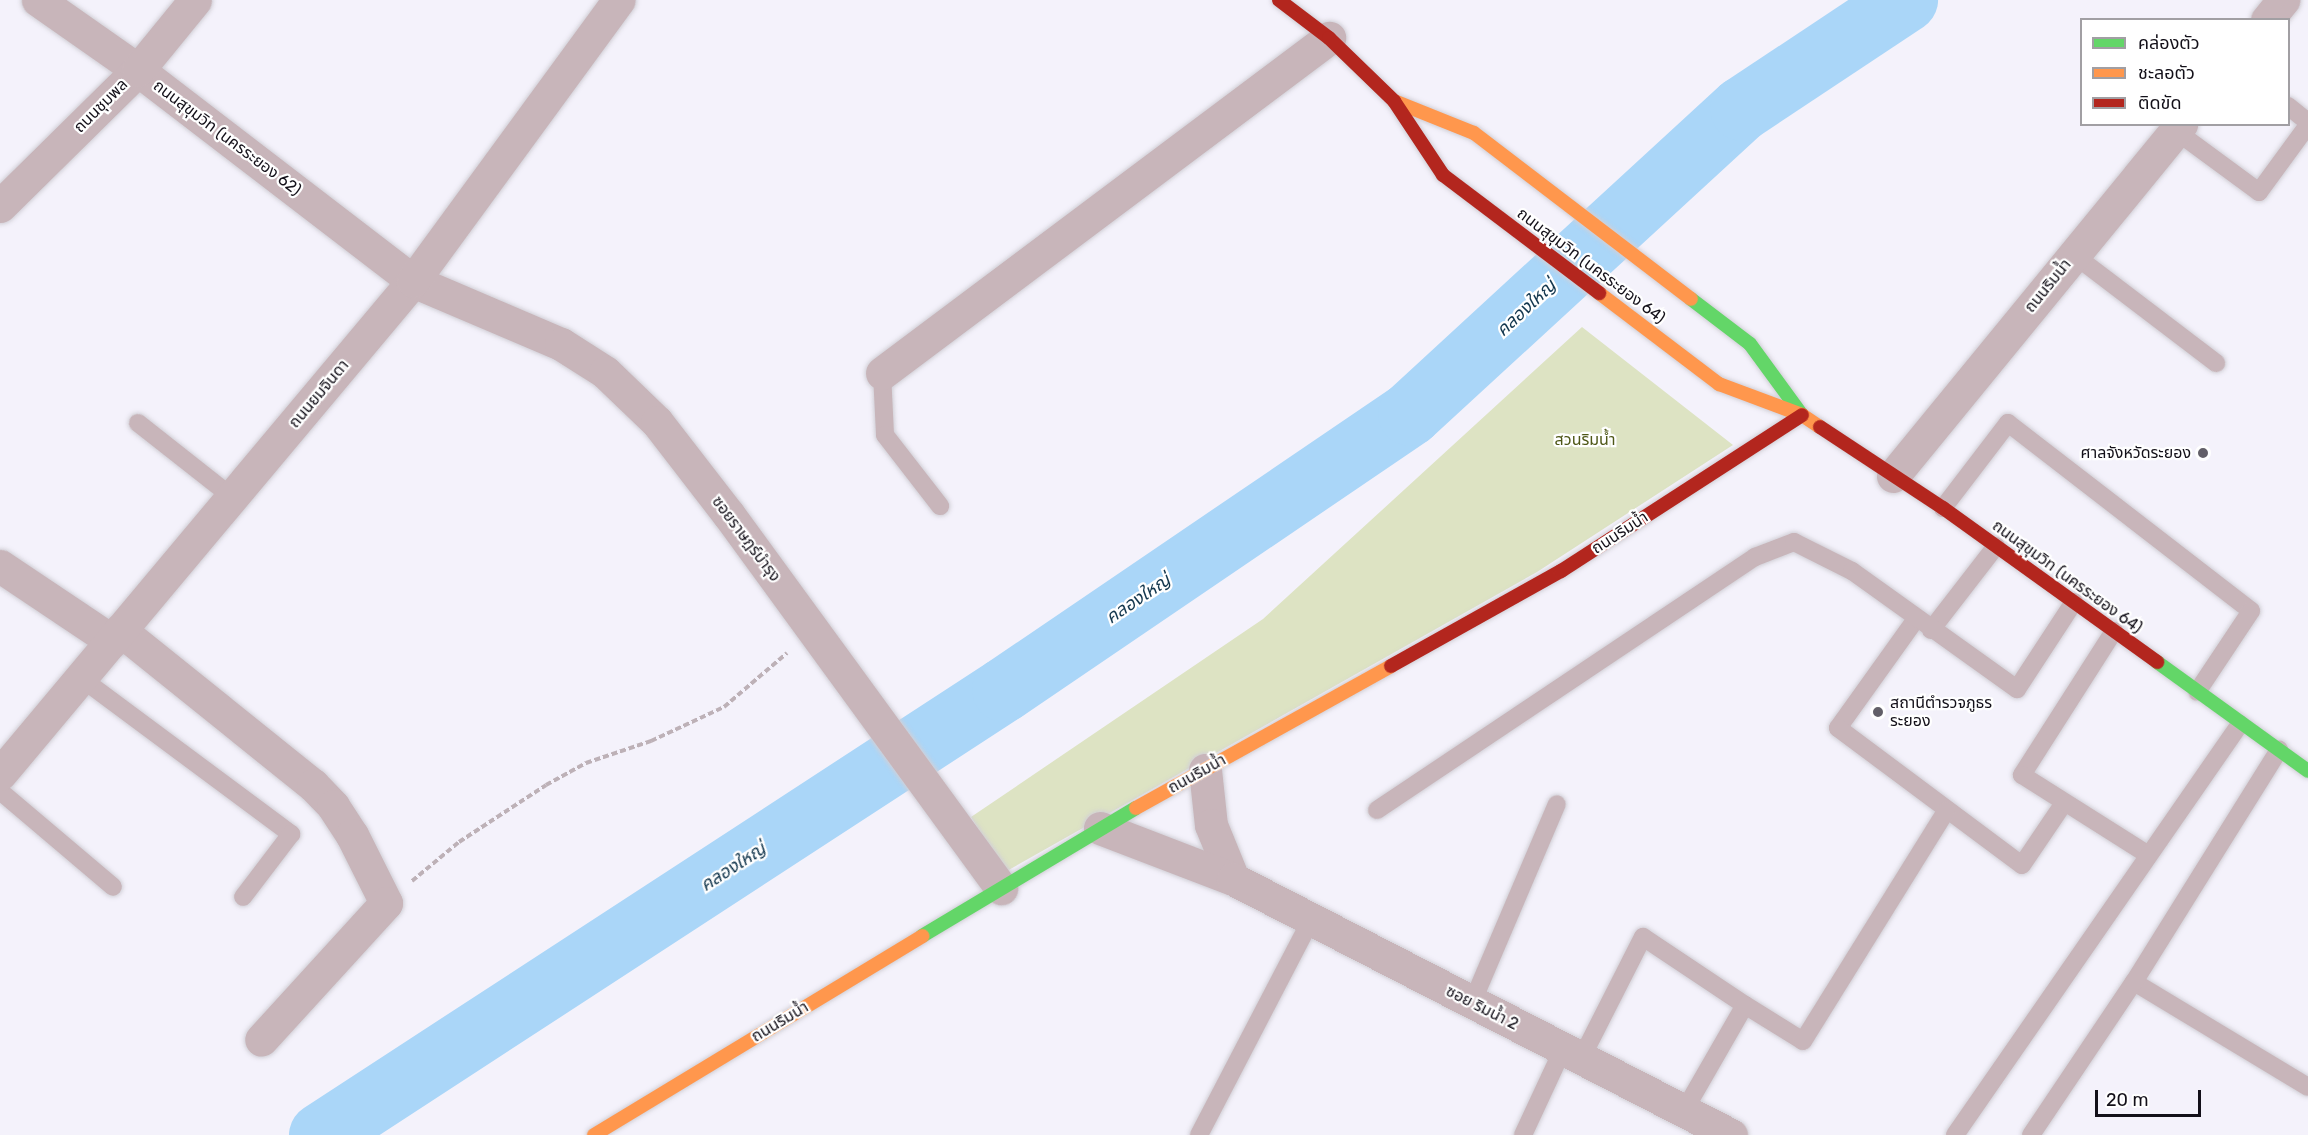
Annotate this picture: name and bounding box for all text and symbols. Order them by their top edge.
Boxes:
legend [2080,18,2290,126]
text: คล่องตัว [2138,32,2200,54]
text: ชะลอตัว [2138,62,2195,84]
street label: ถนนชุมพล [70,75,132,137]
street label: ถนนสุขุมวิท (นครระยอง 62) [149,76,305,200]
text: ติดขัด [2138,92,2181,114]
street label: ถนนสุขุมวิท (นครระยอง 64) [1513,204,1669,328]
street label: ถนนริมน้ำ [2021,255,2075,317]
water label: คลองใหญ่ [1492,275,1560,341]
street label: ถนนยมจินดา [285,356,353,432]
park label: สวนริมน้ำ [1555,430,1615,450]
place label: ศาลจังหวัดระยอง [2081,443,2191,463]
marker: ศาลจังหวัดระยอง [2196,446,2210,460]
street label: ซอยราษฎร์บำรุง [708,492,784,586]
street label: ถนนริมน้ำ [1588,508,1652,558]
street label: ถนนสุขุมวิท (นครระยอง 64) [1988,516,2146,638]
water label: คลองใหญ่ [1102,570,1174,628]
place label: สถานีตำรวจภูธร ระยอง [1890,693,1992,731]
marker: สถานีตำรวจภูธร ระยอง [1871,705,1885,719]
street label: ถนนริมน้ำ [1165,750,1229,798]
water label: คลองใหญ่ [696,838,770,896]
street label: ซอย ริมน้ำ 2 [1443,982,1521,1034]
street label: ถนนริมน้ำ [748,998,812,1046]
scale bar [2098,1078,2204,1116]
text: 20 m [2106,1089,2148,1111]

